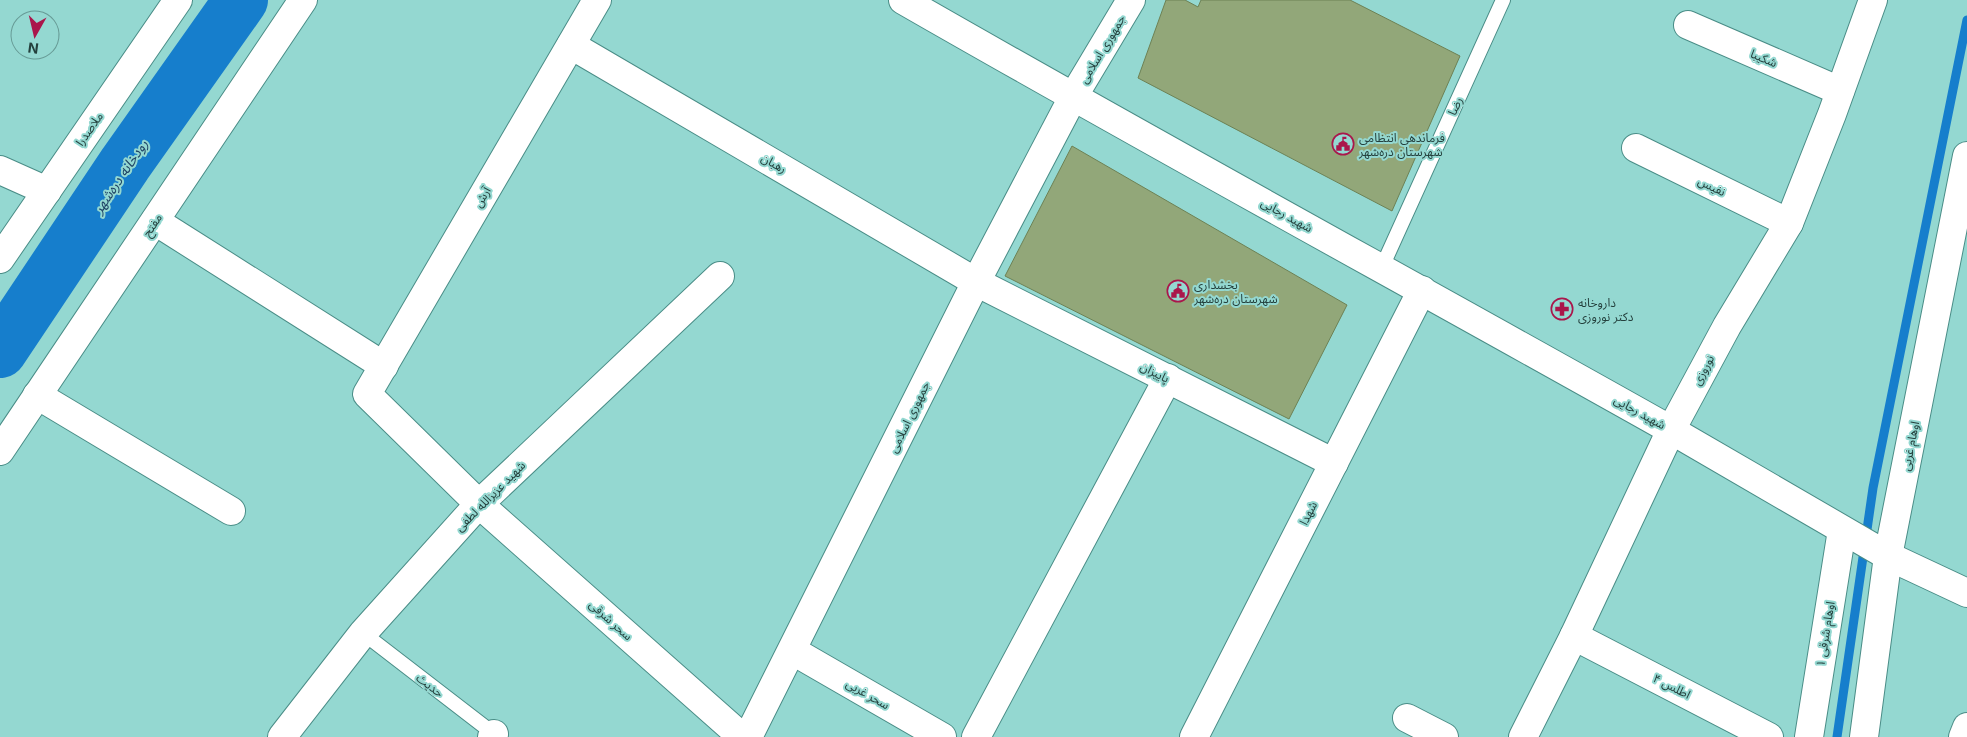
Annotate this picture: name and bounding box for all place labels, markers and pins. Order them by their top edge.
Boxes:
place label: فرماندهی انتظامی شهرستان دره‌شهر [1358,130,1445,159]
public building icon: فرماندهی انتظامی شهرستان دره‌شهر [1331,132,1355,156]
place label: بخشداری شهرستان دره‌شهر [1193,277,1278,306]
public building icon: بخشداری شهرستان دره‌شهر [1166,279,1190,303]
place label: داروخانه دکتر نوروزی [1578,295,1634,324]
pharmacy icon: داروخانه دکتر نوروزی [1550,297,1574,321]

